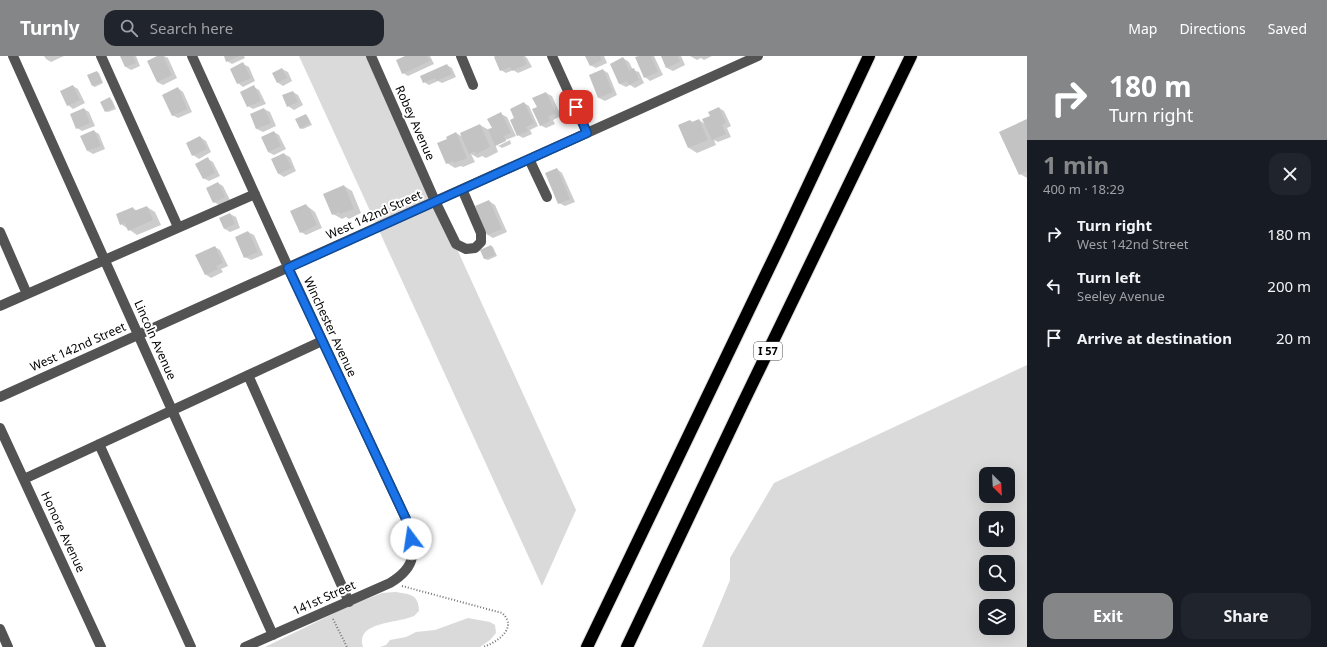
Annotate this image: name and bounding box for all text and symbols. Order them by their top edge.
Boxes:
search box [104,10,384,46]
text: Turnly [20,15,80,41]
icon: search [118,17,140,39]
text: Search here [150,18,233,38]
text: Map [1128,19,1157,38]
text: Directions [1179,19,1246,38]
text: Saved [1268,19,1307,38]
text: 180 m [1109,67,1192,105]
icon: right [1043,72,1095,124]
street label: Robey Avenue [391,83,440,163]
pin [559,90,593,124]
icon: arrive [565,96,587,118]
text: Turn right [1109,103,1193,127]
text: 1 min [1043,148,1109,181]
button: close [1269,153,1311,195]
text: 400 m · 18:29 [1043,180,1124,198]
street label: West 142nd Street [323,186,425,243]
text: Turn right [1077,215,1152,235]
icon: right [1043,223,1065,245]
text: 180 m [1267,224,1311,244]
text: West 142nd Street [1077,235,1188,253]
text: Turn left [1077,267,1141,287]
street label: Winchester Avenue [300,274,361,380]
icon: left [1043,275,1065,297]
text: 200 m [1267,276,1311,296]
text: Seeley Avenue [1077,287,1165,305]
street label: Lincoln Avenue [130,297,181,383]
street label: West 142nd Street [27,318,129,375]
icon: arrive [1043,327,1065,349]
text: Arrive at destination [1077,328,1232,348]
text: 20 m [1276,328,1311,348]
road number: I 57 [754,342,782,360]
north arrow [979,467,1015,503]
map controls [979,467,1015,635]
street label: Honore Avenue [37,489,90,575]
button: sound [979,511,1015,547]
position arrow [390,518,432,560]
button: search [979,555,1015,591]
street label: 141st Street [290,576,359,619]
button: Exit [1043,593,1173,639]
button: Share [1181,593,1311,639]
button: layers [979,599,1015,635]

